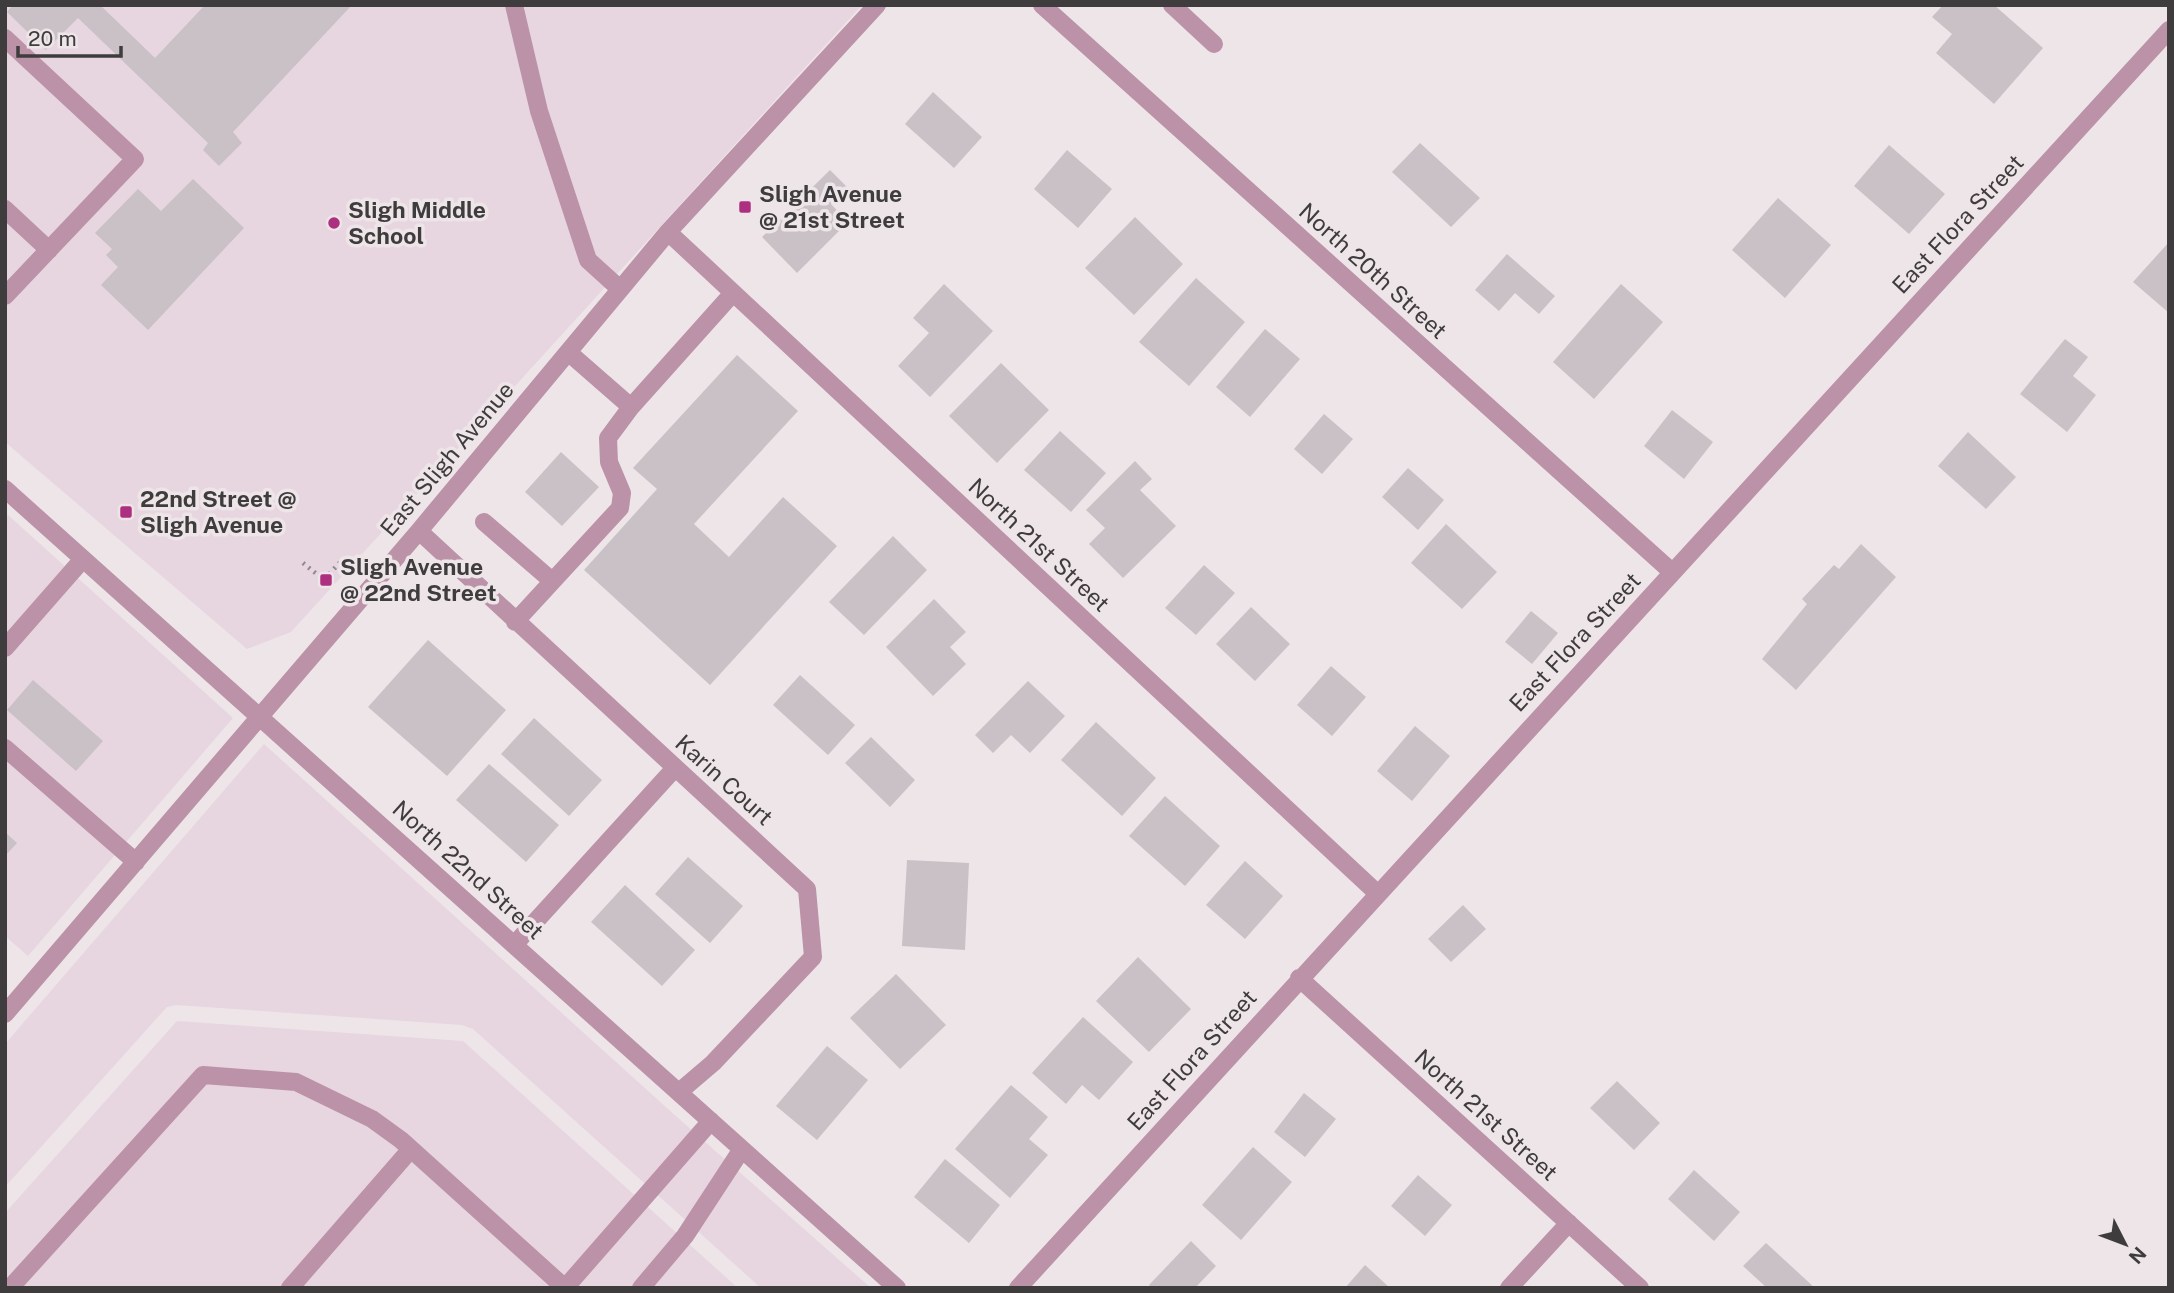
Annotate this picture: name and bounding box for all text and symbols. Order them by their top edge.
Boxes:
scale bar [18,14,121,58]
text: 20 m [28,26,77,51]
street label: East Flora Street [1886,149,2029,299]
place label: Sligh Avenue @ 21st Street [759,180,905,233]
place label: Sligh Middle School [348,196,486,249]
street label: North 20th Street [1294,197,1453,344]
marker: Sligh Avenue @ 21st Street [737,199,753,215]
marker: Sligh Middle School [326,215,342,231]
street label: East Sligh Avenue [374,376,519,541]
street label: North 21st Street [963,472,1115,617]
place label: 22nd Street @ Sligh Avenue [140,485,296,538]
marker: 22nd Street @ Sligh Avenue [118,504,134,520]
place label: Sligh Avenue @ 22nd Street [340,553,497,606]
street label: East Flora Street [1503,567,1646,717]
marker: Sligh Avenue @ 22nd Street [318,572,334,588]
street label: Karin Court [670,729,779,830]
street label: North 22nd Street [387,795,549,945]
street label: East Flora Street [1121,984,1262,1135]
street label: North 21st Street [1409,1043,1563,1186]
north arrow [2090,1209,2160,1279]
text: N [2124,1242,2151,1268]

